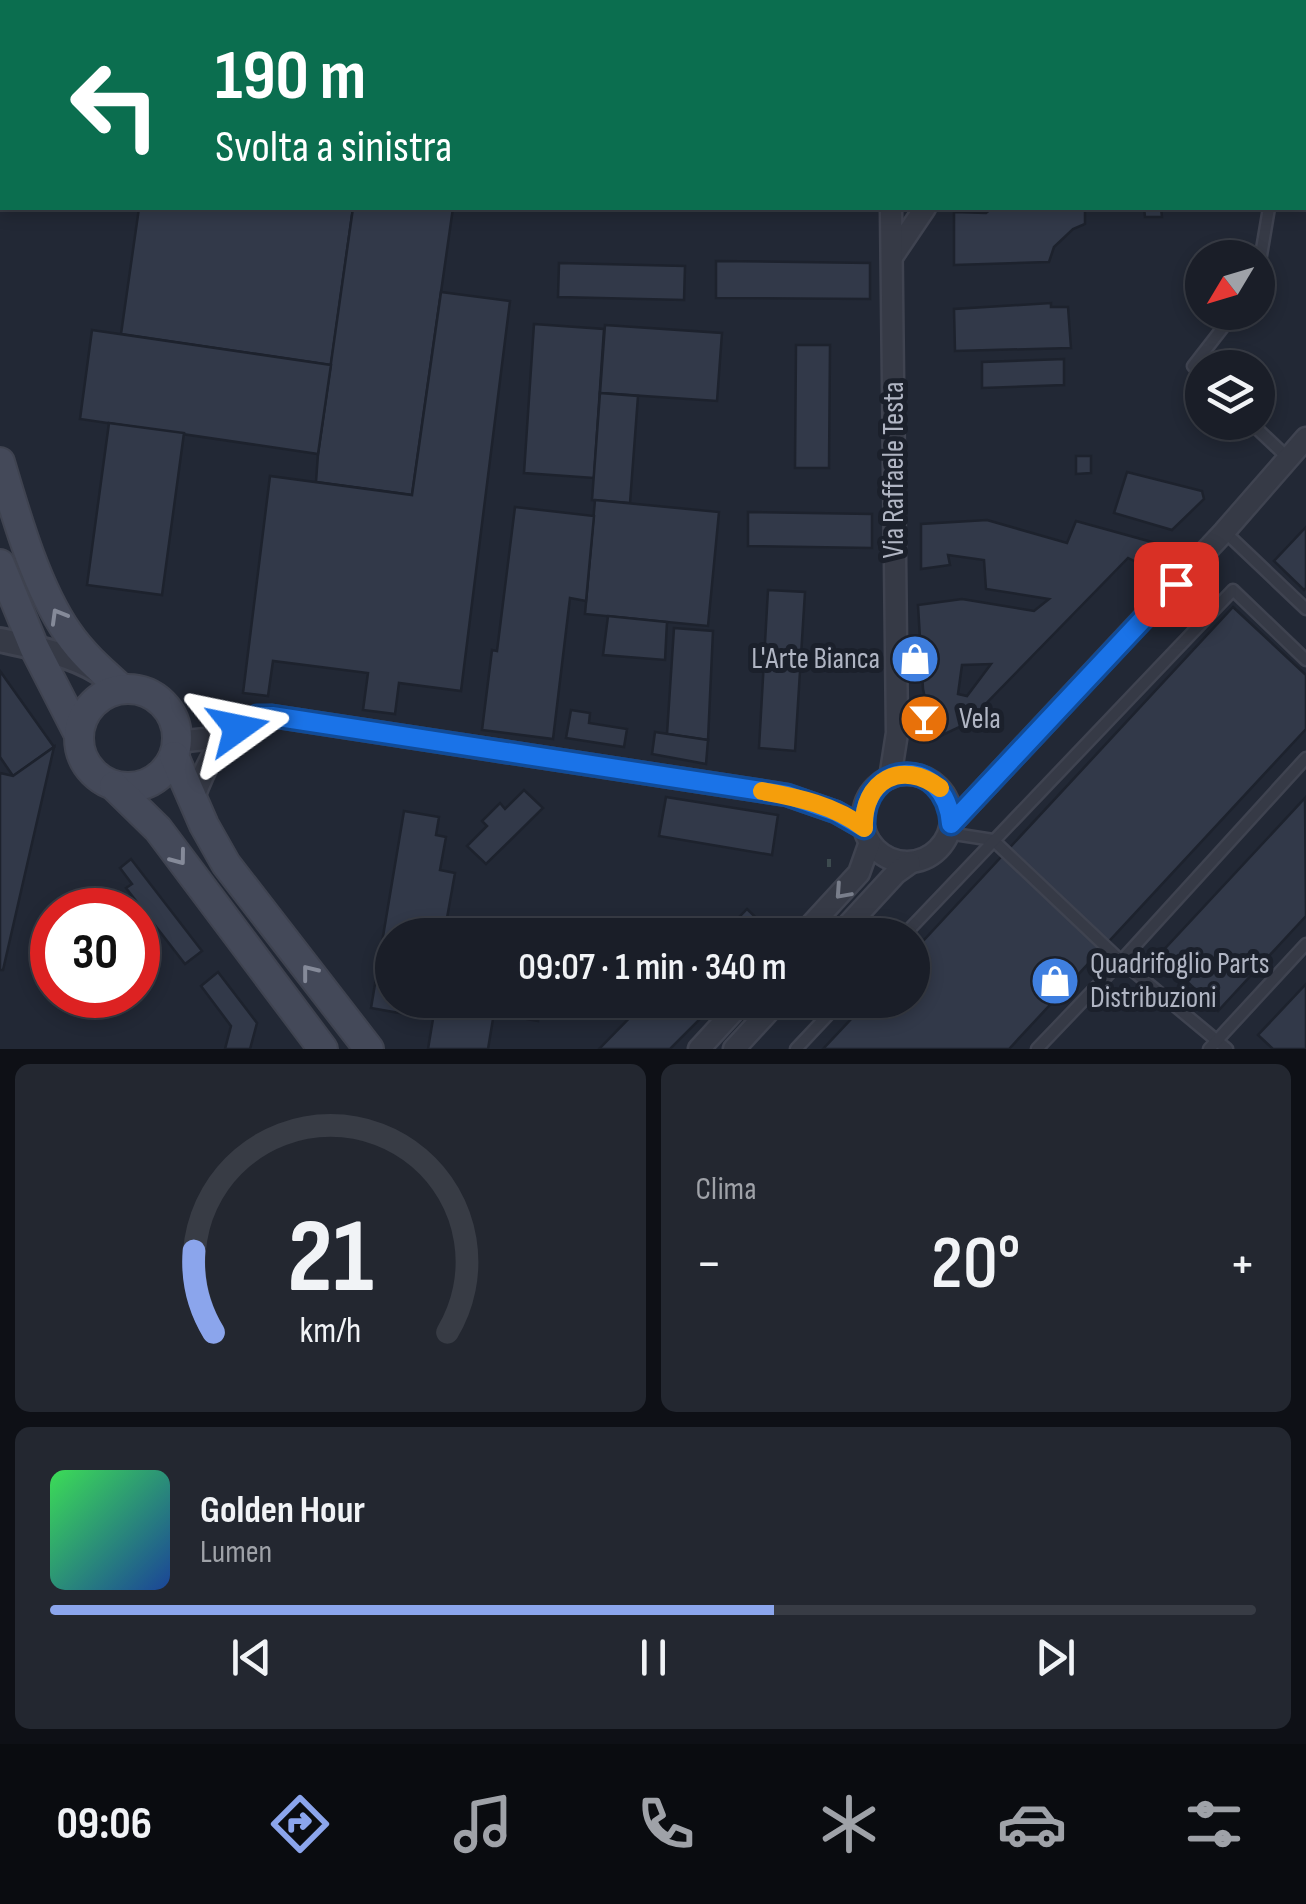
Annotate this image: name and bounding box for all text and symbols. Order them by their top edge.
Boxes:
text: 190 m [215,35,366,119]
icon: left [50,40,180,170]
text: Svolta a sinistra [215,120,452,175]
north arrow [1185,240,1275,330]
map controls [1185,240,1275,440]
button: layers [1185,350,1275,440]
street label: Via Raffaele Testa [876,382,912,558]
pin [1134,542,1219,627]
icon: arrive [1149,557,1204,612]
one-way arrow [51,609,71,627]
shop icon: L'Arte Bianca [889,633,941,685]
place label: L'Arte Bianca [751,641,880,677]
position arrow [186,676,290,780]
bar icon: Vela [898,693,950,745]
place label: Vela [959,701,1001,737]
one-way arrow [168,847,185,865]
one-way arrow [835,880,853,899]
speed limit sign: 30 [30,888,160,1018]
text: 09:07 · 1 min · 340 m [518,945,787,990]
place label: Quadrifoglio Parts Distribuzioni [1090,946,1269,1016]
shop icon: Quadrifoglio Parts Distribuzioni [1029,955,1081,1007]
one-way arrow [304,965,321,983]
text: Clima [696,1170,756,1209]
text: 21 [287,1196,373,1321]
text: 20° [931,1219,1021,1310]
text: − [696,1231,722,1298]
text: + [1229,1231,1256,1298]
text: km/h [299,1310,361,1353]
text: Golden Hour [200,1488,365,1533]
text: Lumen [200,1533,272,1572]
icon: previous [224,1630,279,1685]
icon: pause [626,1630,681,1685]
icon: next [1028,1630,1083,1685]
icon: directions [265,1789,335,1859]
icon: music [448,1789,518,1859]
icon: phone [631,1789,701,1859]
icon: climate [814,1789,884,1859]
icon: car [997,1789,1067,1859]
icon: filters [1179,1789,1249,1859]
text: 09:06 [56,1797,152,1852]

